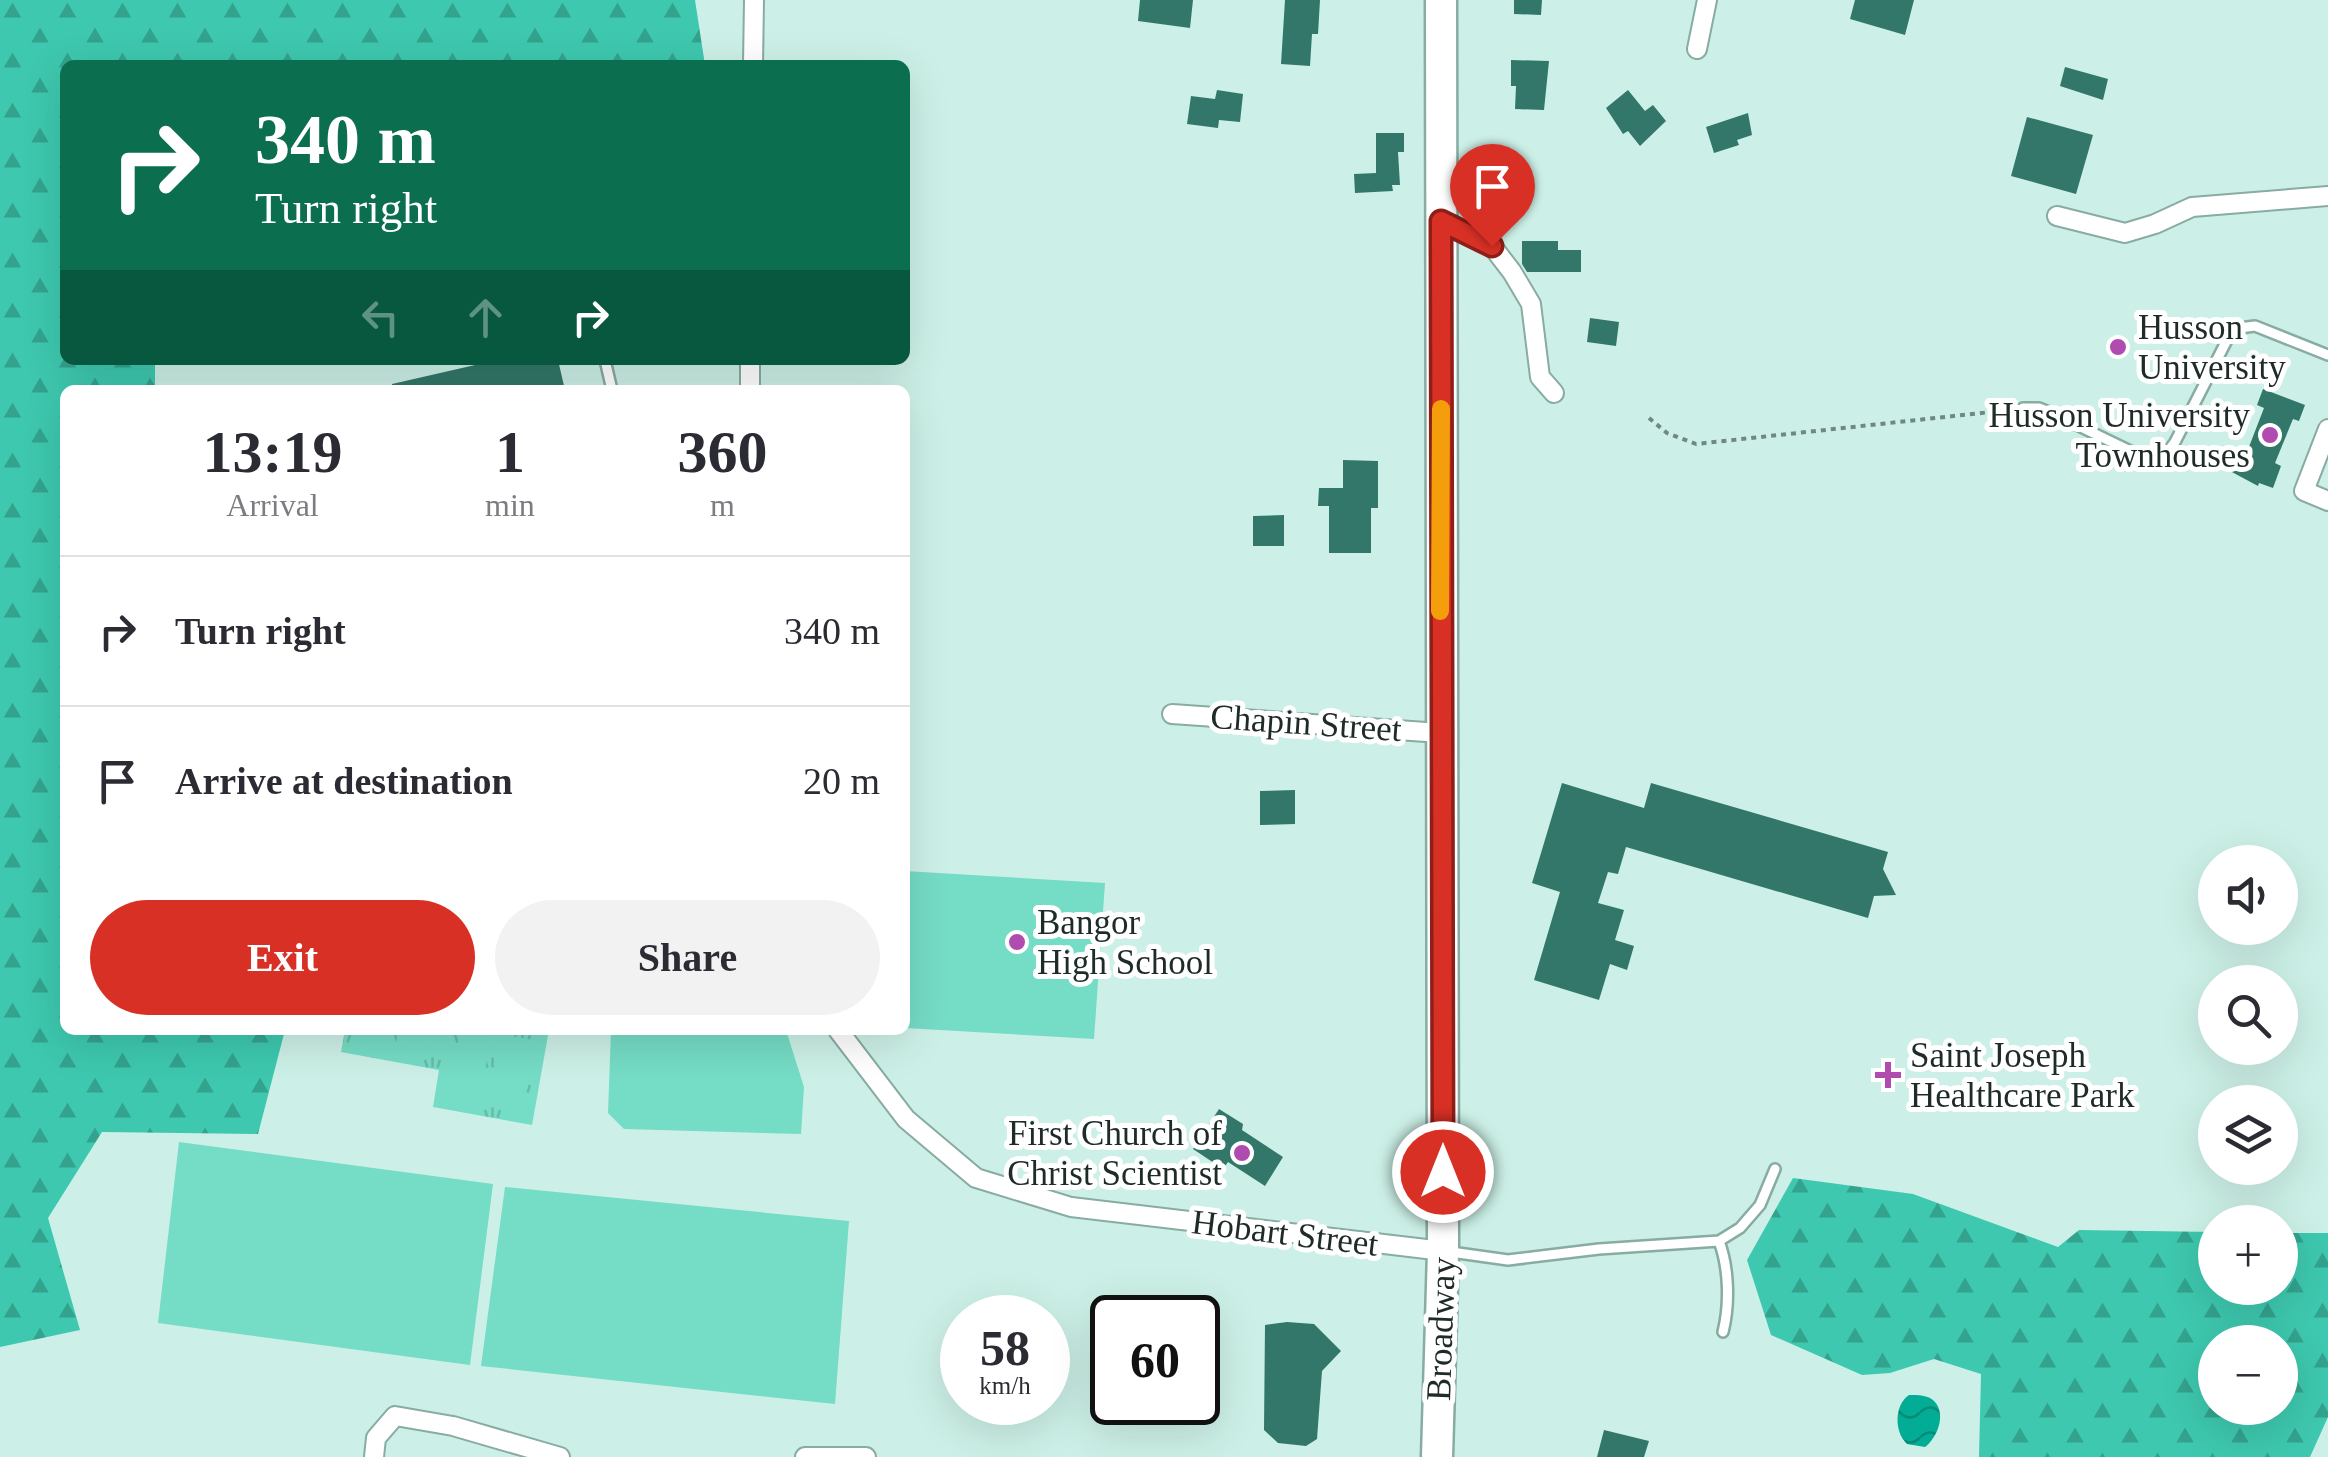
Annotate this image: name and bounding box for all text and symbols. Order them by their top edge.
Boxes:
icon: right [90,100,220,230]
text: 340 m [255,101,436,178]
pin [1450,144,1535,247]
icon: arrive [1465,159,1520,214]
text: Turn right [255,183,437,233]
icon: left [353,290,408,345]
icon: ahead [458,290,513,345]
icon: right [563,290,618,345]
place label: Husson University [2138,308,2286,387]
marker: Husson University [2107,336,2129,358]
place label: Husson University Townhouses [1988,396,2250,475]
text: 13:19 [203,419,343,485]
text: 1 [495,419,525,485]
text: 360 [677,419,767,485]
marker: Husson University Townhouses [2259,424,2281,446]
text: Arrival [226,487,319,523]
text: min [485,487,535,523]
text: m [710,487,735,523]
icon: right [90,604,145,659]
text: Turn right [175,610,346,652]
text: 340 m [784,610,880,652]
street label: Chapin Street [1209,697,1403,749]
icon: arrive [90,754,145,809]
text: Arrive at destination [175,760,513,802]
text: 20 m [803,760,880,802]
map controls [2198,845,2298,1425]
button: sound [2198,845,2298,945]
button: Exit [90,900,475,1015]
button: Share [495,900,880,1015]
place label: Bangor High School [1037,903,1213,982]
marker: Bangor High School [1006,931,1028,953]
button: search [2198,965,2298,1065]
place label: Saint Joseph Healthcare Park [1910,1036,2135,1115]
marker: Saint Joseph Healthcare Park [1875,1062,1901,1088]
button: layers [2198,1085,2298,1185]
place label: First Church of Christ Scientist [1007,1114,1222,1193]
position arrow [1391,1120,1495,1224]
marker: First Church of Christ Scientist [1231,1142,1253,1164]
street label: Hobart Street [1190,1202,1381,1264]
button: + [2198,1205,2298,1305]
street label: Broadway [1419,1256,1463,1402]
speed limit sign: 60 [1090,1295,1220,1425]
text: 58 [980,1320,1030,1376]
button: − [2198,1325,2298,1425]
text: km/h [979,1372,1031,1399]

